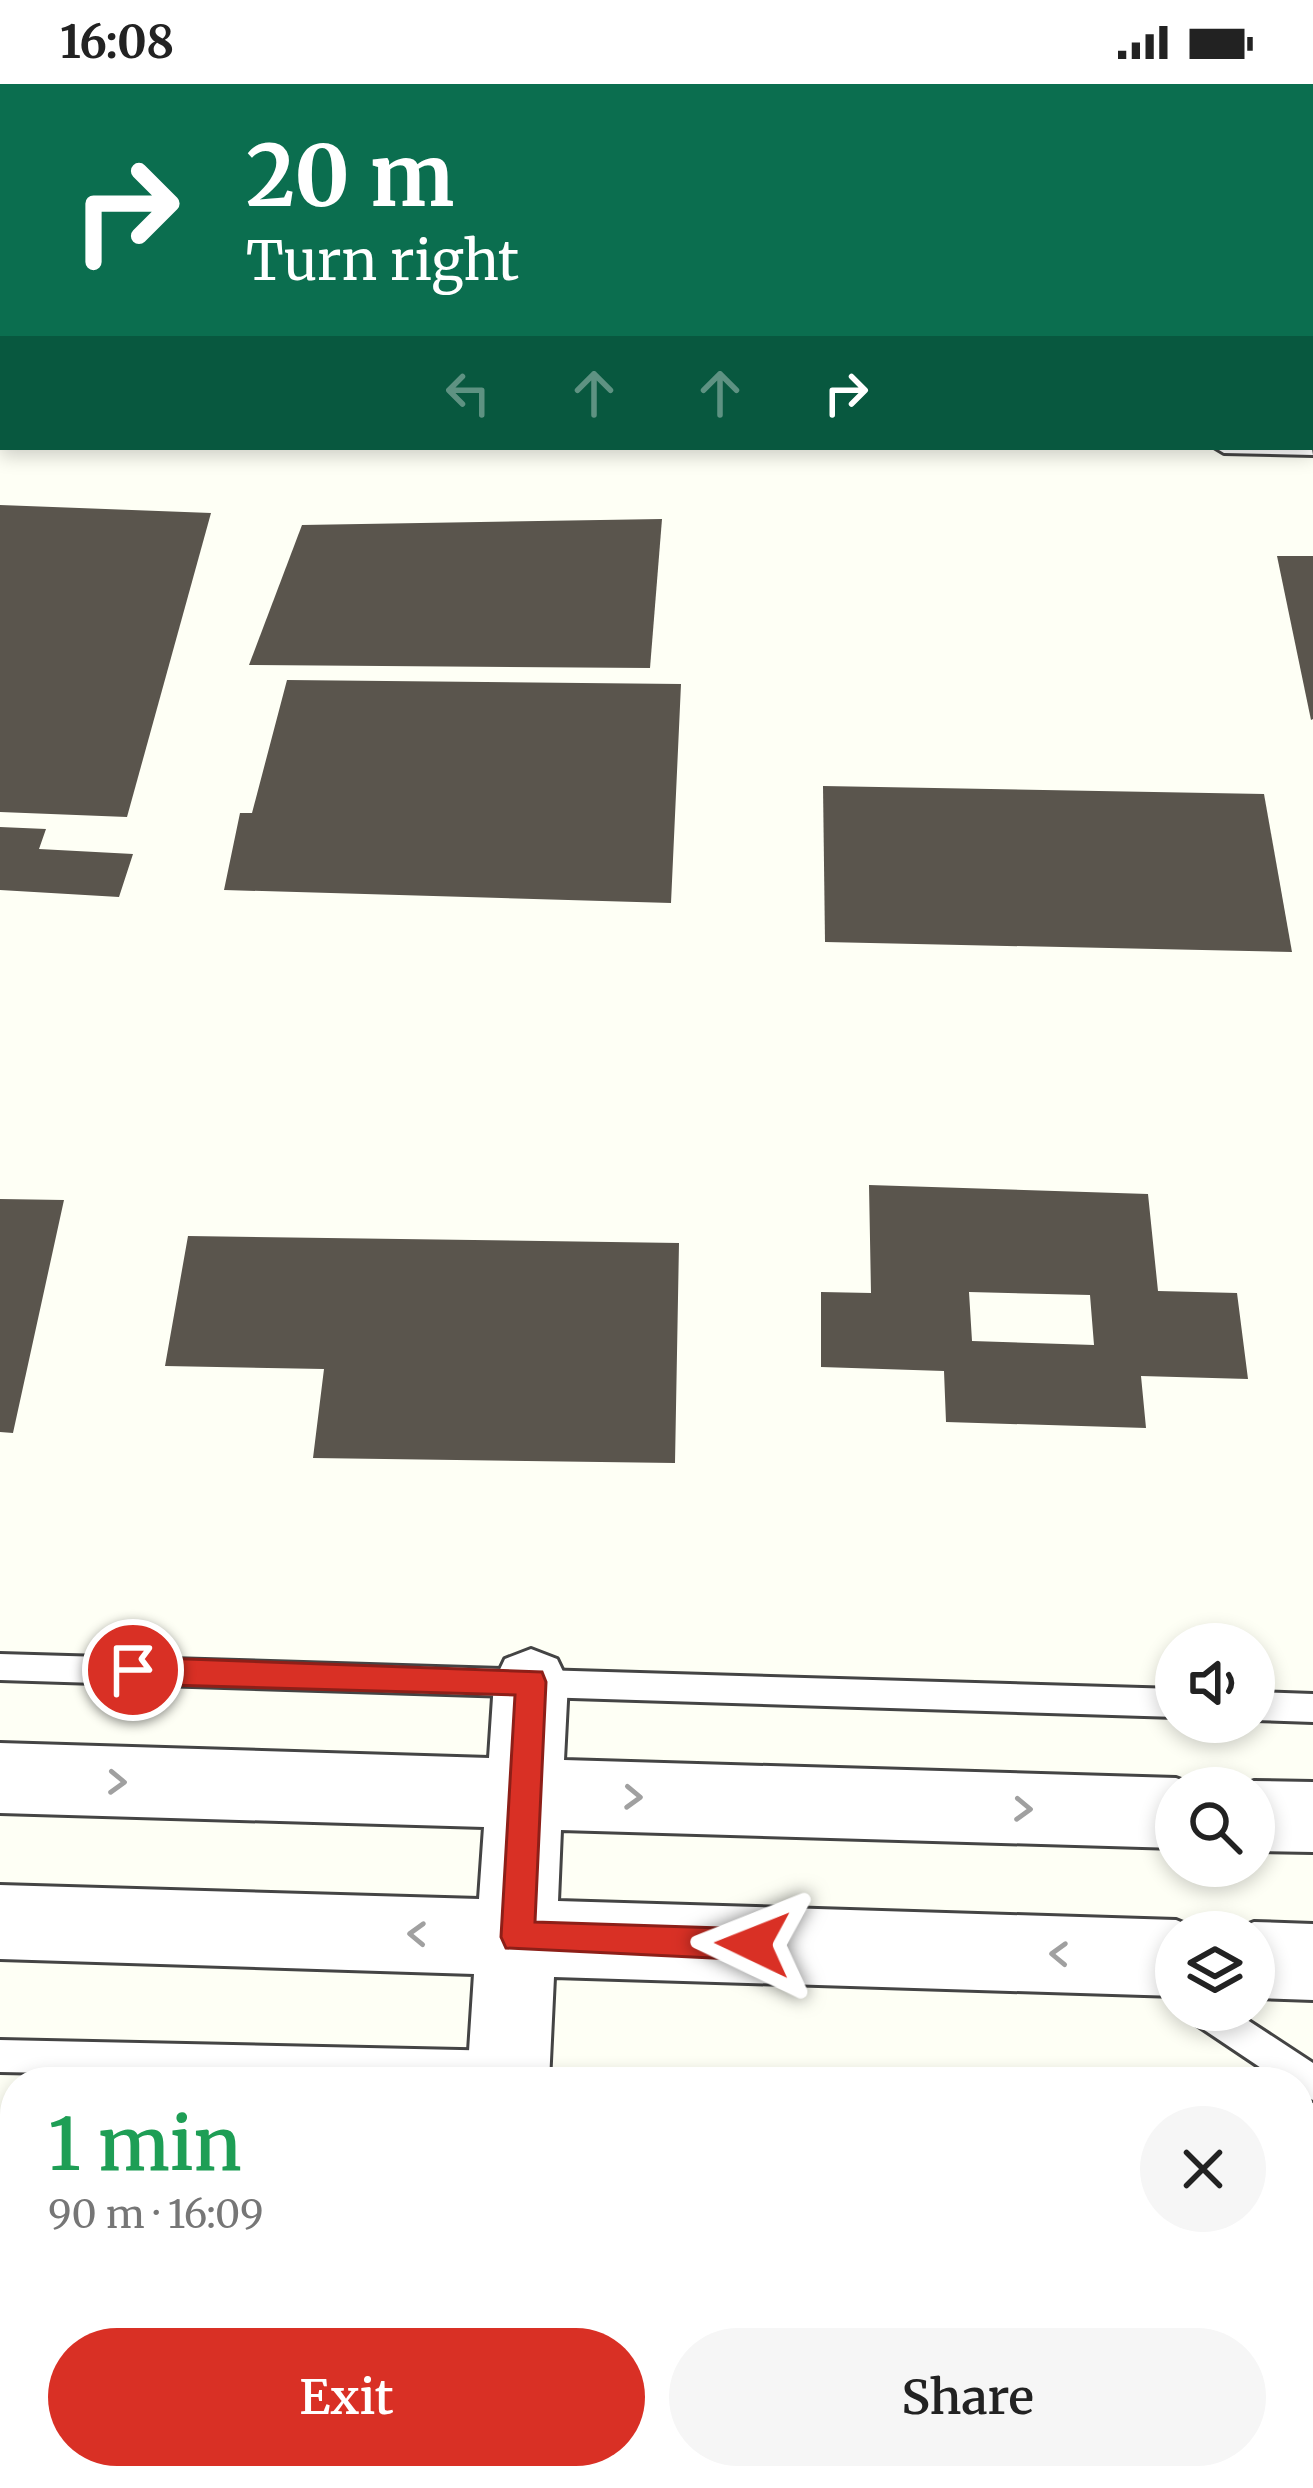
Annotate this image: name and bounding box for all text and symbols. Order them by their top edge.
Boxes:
text: 16:08 [60,14,174,70]
text: 20 m [246,123,454,229]
icon: right [48,132,204,288]
text: Turn right [246,227,519,295]
icon: left [435,360,501,426]
icon: ahead [561,360,627,426]
icon: ahead [687,360,753,426]
icon: right [813,360,879,426]
pin [82,1619,184,1721]
map controls [1155,1623,1275,2031]
button: sound [1155,1623,1275,1743]
icon: arrive [100,1637,166,1703]
button: search [1155,1767,1275,1887]
one-way arrow [108,1768,127,1794]
one-way arrow [624,1784,643,1810]
one-way arrow [1014,1795,1033,1821]
position arrow [690,1881,816,2007]
button: layers [1155,1911,1275,2031]
one-way arrow [407,1921,426,1947]
one-way arrow [1049,1941,1068,1967]
text: 1 min [48,2099,242,2190]
button: close [1140,2106,1266,2232]
text: 90 m · 16:09 [48,2190,264,2239]
button: Exit [48,2328,645,2466]
button: Share [669,2328,1266,2466]

